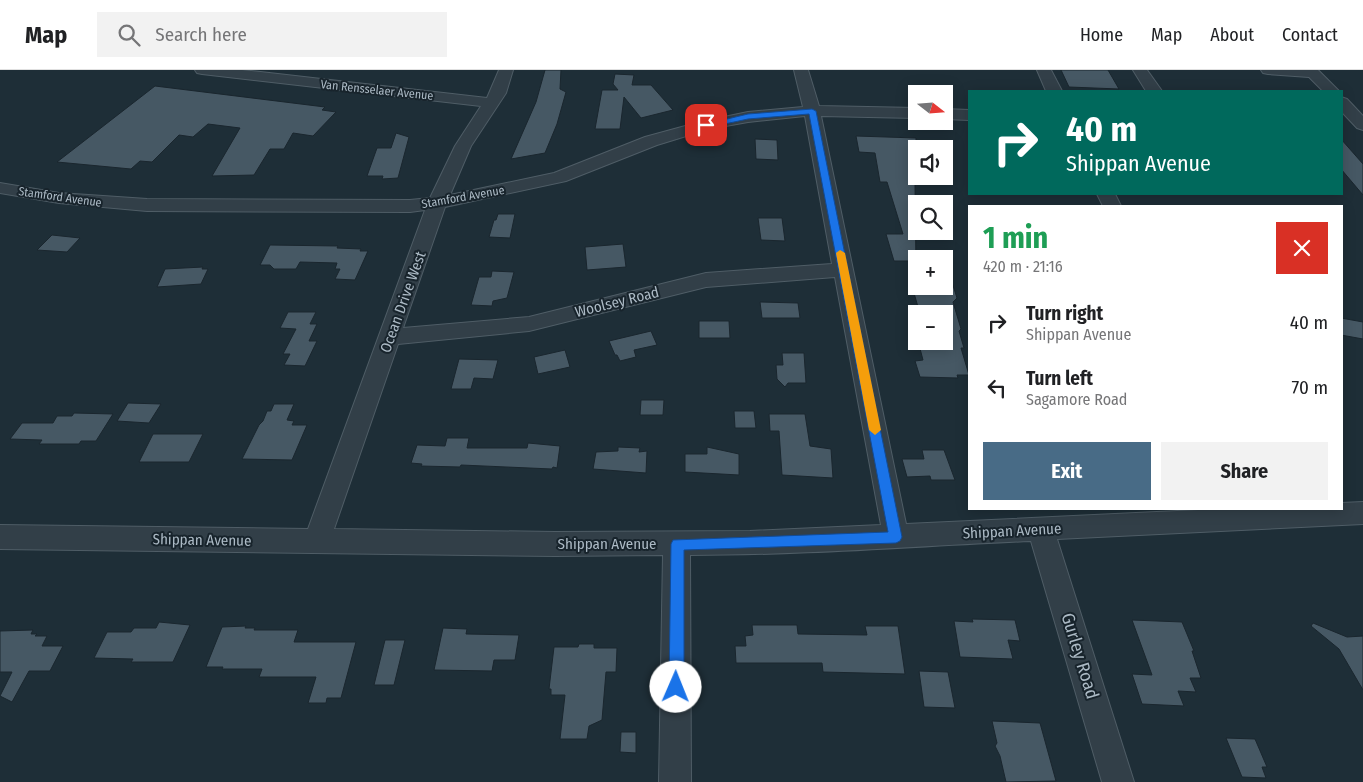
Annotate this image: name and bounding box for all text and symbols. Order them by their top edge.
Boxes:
search box [97,12,447,57]
text: Map [25,21,67,49]
icon: search [115,21,143,49]
text: Search here [155,23,247,46]
text: Home [1080,24,1123,46]
text: Map [1151,24,1182,46]
text: About [1210,24,1254,46]
text: Contact [1282,24,1338,46]
street label: Van Rensselaer Avenue [320,77,434,103]
north arrow [908,85,952,130]
map controls [908,85,953,350]
pin [685,104,727,146]
text: 40 m [1066,108,1137,150]
icon: right [983,110,1048,175]
icon: arrive [692,111,720,139]
button: sound [908,140,953,185]
text: Shippan Avenue [1066,150,1211,177]
street label: Stamford Avenue [420,183,506,211]
street label: Stamford Avenue [17,184,103,210]
button: search [908,195,953,240]
text: 1 min [983,220,1048,256]
button: close [1276,222,1328,274]
street label: Ocean Drive West [376,249,430,355]
button: + [908,250,953,295]
text: 420 m · 21:16 [983,257,1063,276]
street label: Woolsey Road [573,283,661,321]
text: Turn right [1026,302,1103,325]
button: − [908,305,953,350]
icon: right [983,309,1011,337]
text: 40 m [1290,311,1328,334]
text: Shippan Avenue [1026,325,1131,344]
text: Turn left [1026,367,1093,390]
icon: left [983,374,1011,402]
text: 70 m [1292,376,1328,399]
text: Sagamore Road [1026,390,1127,409]
button: Exit [983,442,1151,500]
button: Share [1161,442,1328,500]
street label: Shippan Avenue [962,519,1062,543]
street label: Shippan Avenue [152,530,252,550]
street label: Shippan Avenue [558,535,656,553]
street label: Gurley Road [1056,610,1104,702]
position arrow [649,660,701,712]

